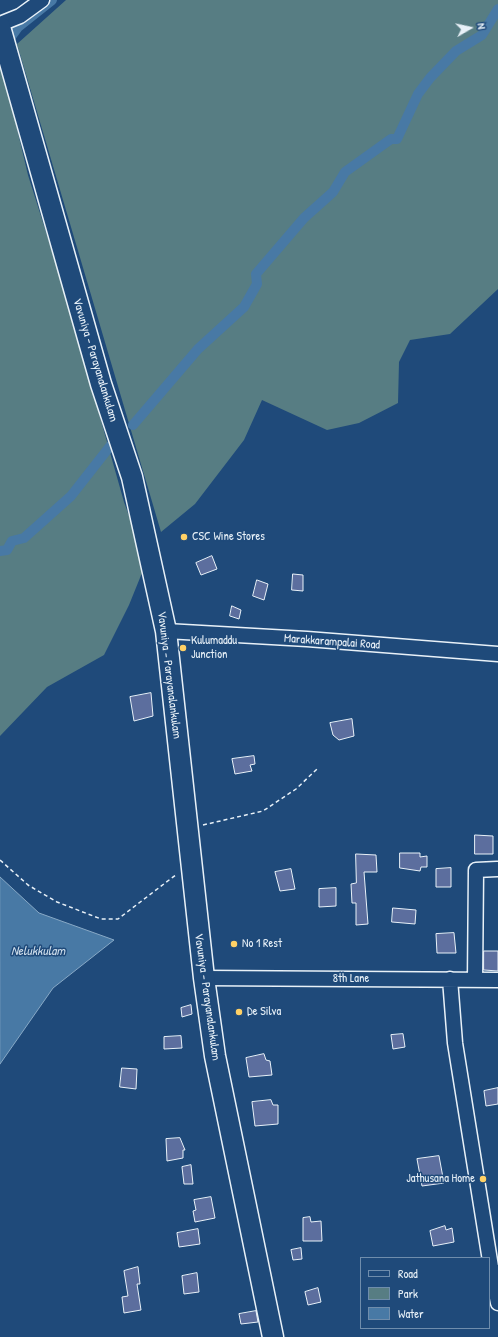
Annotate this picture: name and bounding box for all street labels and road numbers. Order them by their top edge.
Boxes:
street label: Vavuniya - Parayanalankulam [69,297,121,423]
street label: Vavuniya - Parayanalankulam [154,611,184,739]
street label: Marakkarampalai Road [284,631,380,653]
street label: Vavuniya - Parayanalankulam [191,933,223,1061]
street label: 8th Lane [333,972,369,986]

